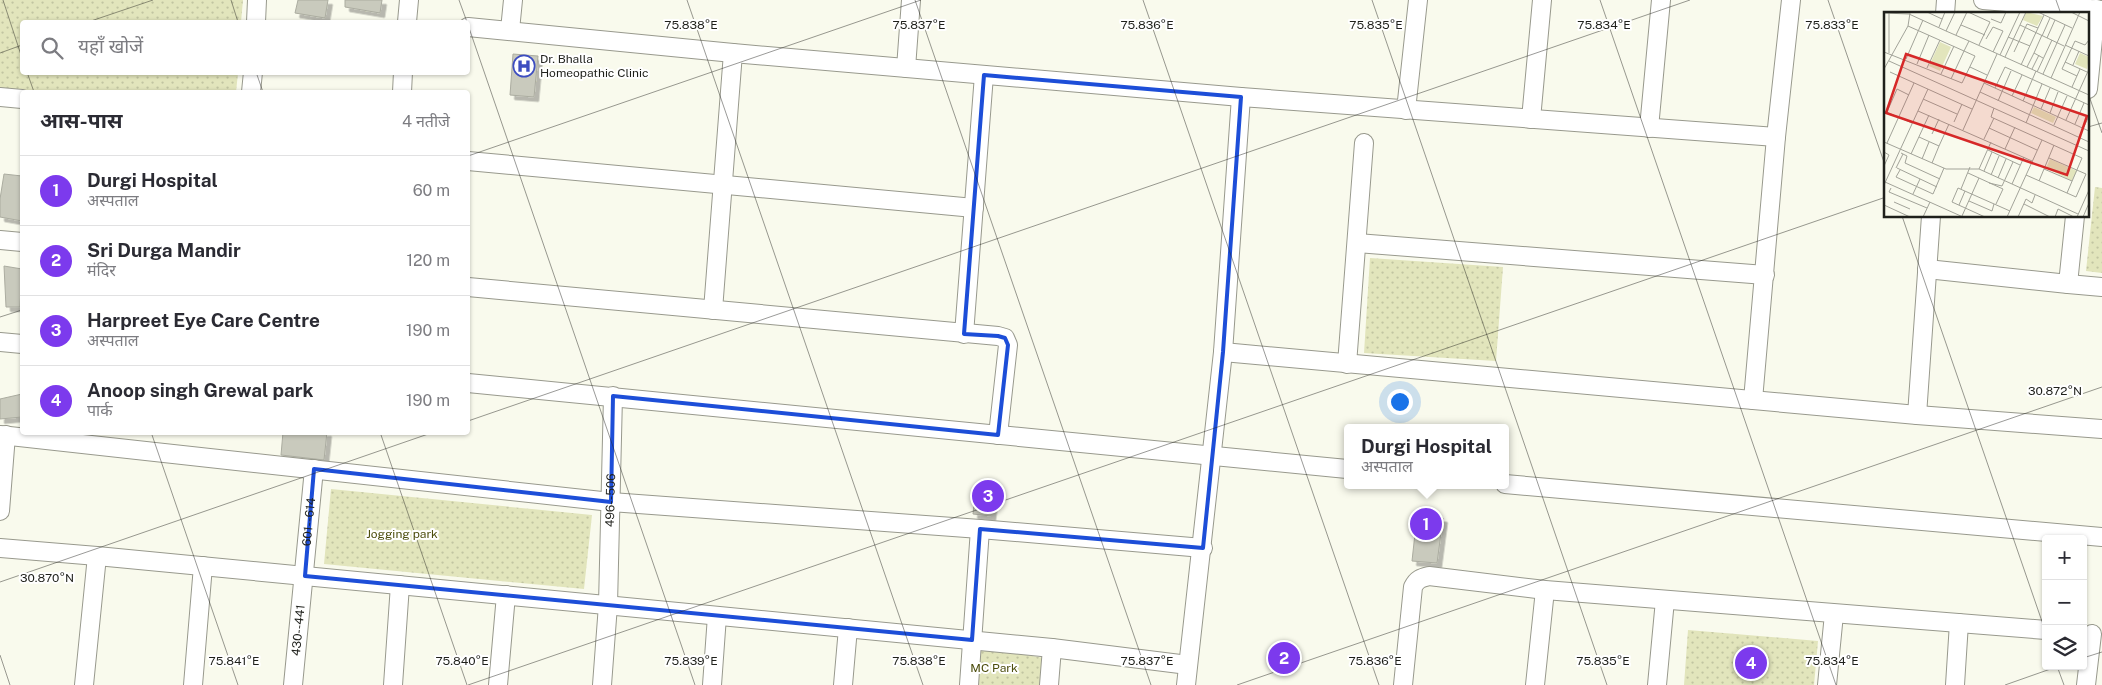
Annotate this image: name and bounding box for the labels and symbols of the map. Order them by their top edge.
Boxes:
inset map [1884,12,2090,218]
text: 75.838°E [664,18,718,32]
text: 75.837°E [893,18,945,32]
text: 75.836°E [1120,18,1174,32]
text: 75.835°E [1349,18,1403,32]
text: 75.834°E [1577,18,1631,32]
text: 75.833°E [1805,18,1859,32]
place label: Dr. Bhalla Homeopathic Clinic [540,52,649,80]
hospital icon: Dr. Bhalla Homeopathic Clinic [512,54,536,78]
text: 30.872°N [2028,384,2082,398]
your location [1387,389,1413,415]
street label: 496--506 [603,473,618,527]
pin: 3 [972,477,1004,515]
street label: 601--614 [300,496,318,547]
pin: 1 [1410,505,1442,543]
park label: Jogging park [366,527,438,541]
text: 30.870°N [20,571,74,585]
street label: 430--441 [289,604,308,657]
pin: 2 [1268,639,1300,677]
pin: 4 [1735,644,1767,682]
text: 75.841°E [209,654,259,668]
text: 75.840°E [435,654,489,668]
text: 75.839°E [664,654,718,668]
text: 75.838°E [892,654,946,668]
text: 75.837°E [1121,654,1173,668]
text: 75.836°E [1348,654,1402,668]
text: 75.835°E [1576,654,1630,668]
text: 75.834°E [1805,654,1859,668]
park label: MC Park [970,661,1018,675]

